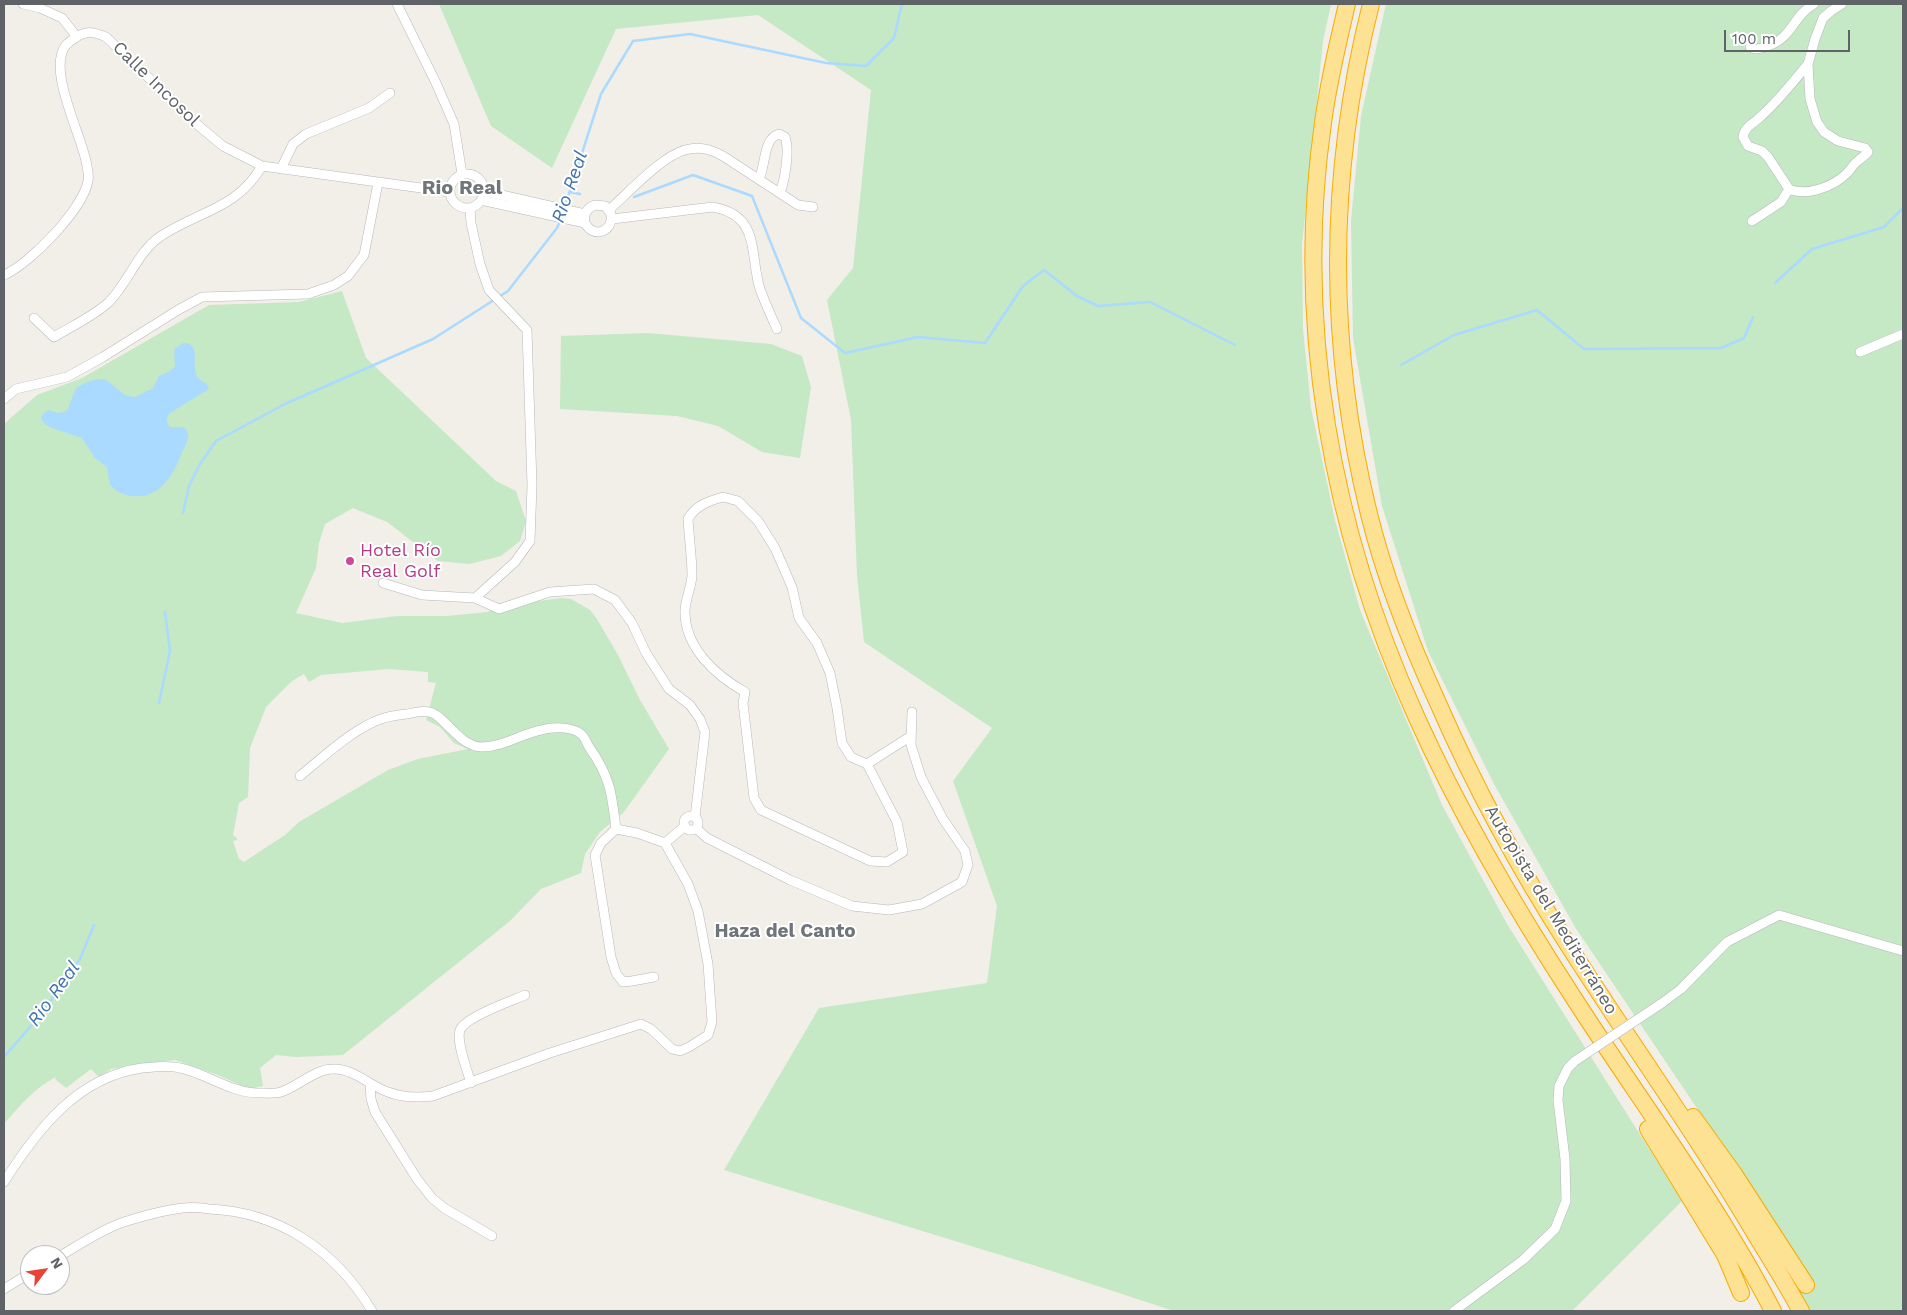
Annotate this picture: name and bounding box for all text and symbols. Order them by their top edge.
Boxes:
scale bar [1727,20,1853,52]
text: 100 m [1732,30,1776,48]
street label: Calle Incosol [108,37,204,131]
water label: Rio Real [547,148,593,226]
district label: Rio Real [422,176,502,200]
place label: Hotel Río Real Golf [360,540,441,582]
marker: Hotel Río Real Golf [344,555,356,567]
street label: Autopista del Mediterráneo [1480,801,1622,1019]
district label: Haza del Canto [714,920,856,942]
water label: Rio Real [23,957,85,1031]
north arrow [20,1245,70,1295]
text: N [47,1254,67,1271]

